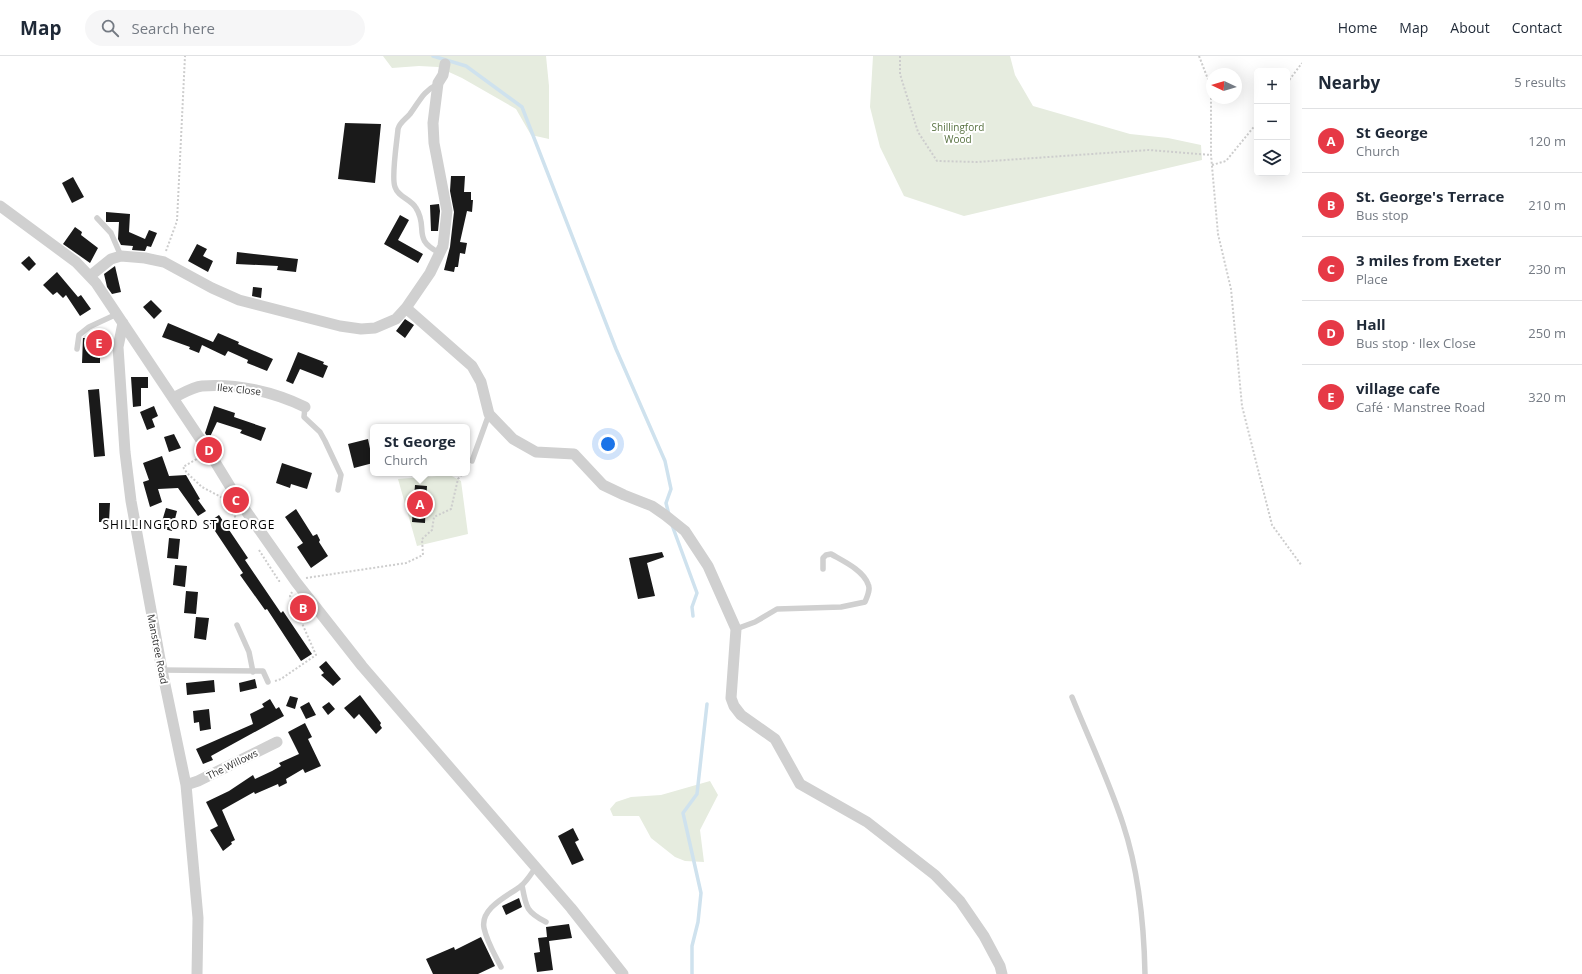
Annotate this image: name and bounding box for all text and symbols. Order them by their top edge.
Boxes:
search box [85,10,365,46]
text: Map [20,15,61,41]
icon: search [99,17,121,39]
text: Search here [131,18,215,38]
text: Home [1338,18,1377,37]
text: Map [1399,18,1428,37]
text: About [1450,18,1490,37]
text: Contact [1512,18,1562,37]
north arrow [1206,68,1242,104]
map controls [1254,68,1290,176]
button: + [1254,68,1290,104]
text: Nearby [1318,71,1380,94]
text: 5 results [1514,73,1566,91]
button: − [1254,104,1290,140]
park label: Shillingford Wood [932,120,984,146]
text: St George [1356,122,1428,142]
text: A [1327,132,1335,150]
text: 120 m [1528,132,1566,150]
button: layers [1254,140,1290,176]
text: Church [1356,142,1400,160]
text: St. George's Terrace [1356,186,1504,206]
text: B [1327,196,1335,214]
text: 210 m [1528,196,1566,214]
text: Bus stop [1356,206,1409,224]
text: 3 miles from Exeter [1356,250,1501,270]
text: C [1327,260,1335,278]
text: 230 m [1528,260,1566,278]
text: Place [1356,270,1388,288]
text: Hall [1356,314,1386,334]
text: D [1326,324,1336,342]
text: 250 m [1528,324,1566,342]
pin: E [86,328,112,358]
text: Bus stop · Ilex Close [1356,334,1476,352]
text: village cafe [1356,378,1440,398]
street label: Ilex Close [216,380,262,398]
text: E [1327,388,1335,406]
text: 320 m [1528,388,1566,406]
text: Café · Manstree Road [1356,398,1485,416]
popup [370,424,470,476]
text: St George [384,431,456,451]
your location [598,434,618,454]
pin: D [196,435,222,465]
text: Church [384,451,428,469]
pin: C [223,485,249,515]
pin: A [407,489,433,519]
district label: SHILLINGFORD ST GEORGE [102,516,276,533]
pin: B [290,593,316,623]
street label: Manstree Road [144,613,172,685]
street label: The Willows [204,746,260,782]

